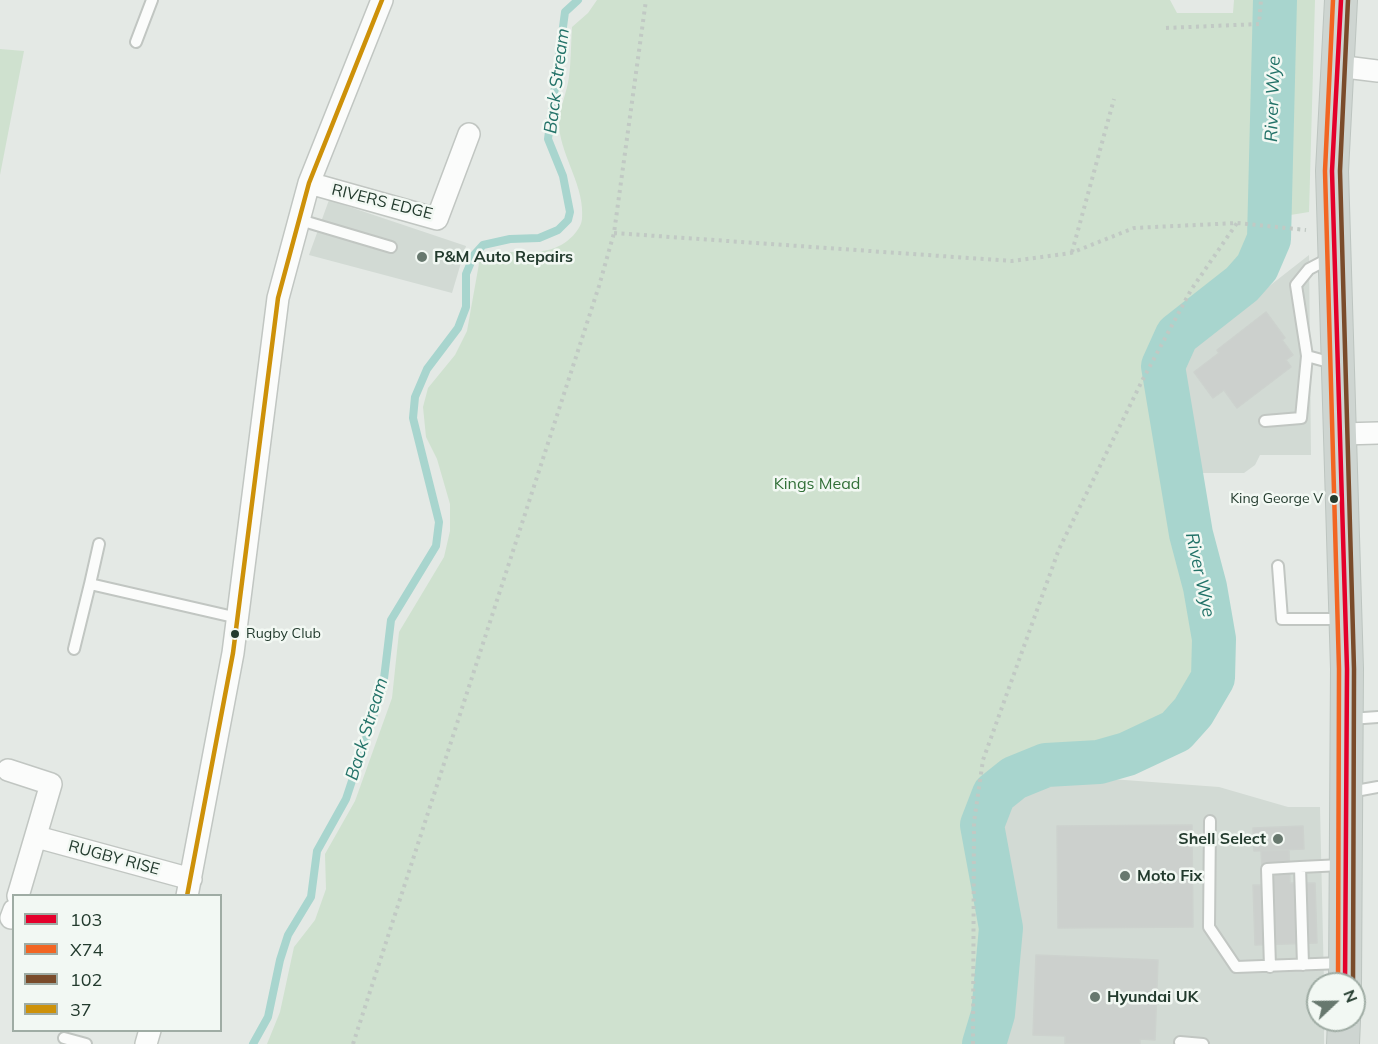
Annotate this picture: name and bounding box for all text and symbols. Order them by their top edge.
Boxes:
water label: Back Stream [540,27,574,135]
water label: River Wye [1261,56,1285,142]
street label: RIVERS EDGE [329,180,435,224]
place label: P&M Auto Repairs [434,247,573,267]
marker: P&M Auto Repairs [415,250,429,264]
park label: Kings Mead [774,474,860,494]
place label: King George V [1230,491,1323,507]
marker: King George V [1328,493,1340,505]
water label: River Wye [1181,531,1219,619]
place label: Rugby Club [246,626,321,642]
marker: Rugby Club [229,628,241,640]
water label: Back Stream [341,675,393,783]
place label: Shell Select [1178,829,1266,849]
marker: Shell Select [1271,832,1285,846]
street label: RUGBY RISE [66,837,162,879]
place label: Moto Fix [1137,866,1202,886]
marker: Moto Fix [1118,869,1132,883]
legend [12,894,222,1032]
text: 103 [70,908,102,931]
text: X74 [70,938,103,961]
text: 102 [70,968,102,991]
north arrow [1306,972,1366,1032]
place label: Hyundai UK [1107,987,1198,1007]
text: N [1339,987,1362,1005]
marker: Hyundai UK [1088,990,1102,1004]
text: 37 [70,998,92,1021]

